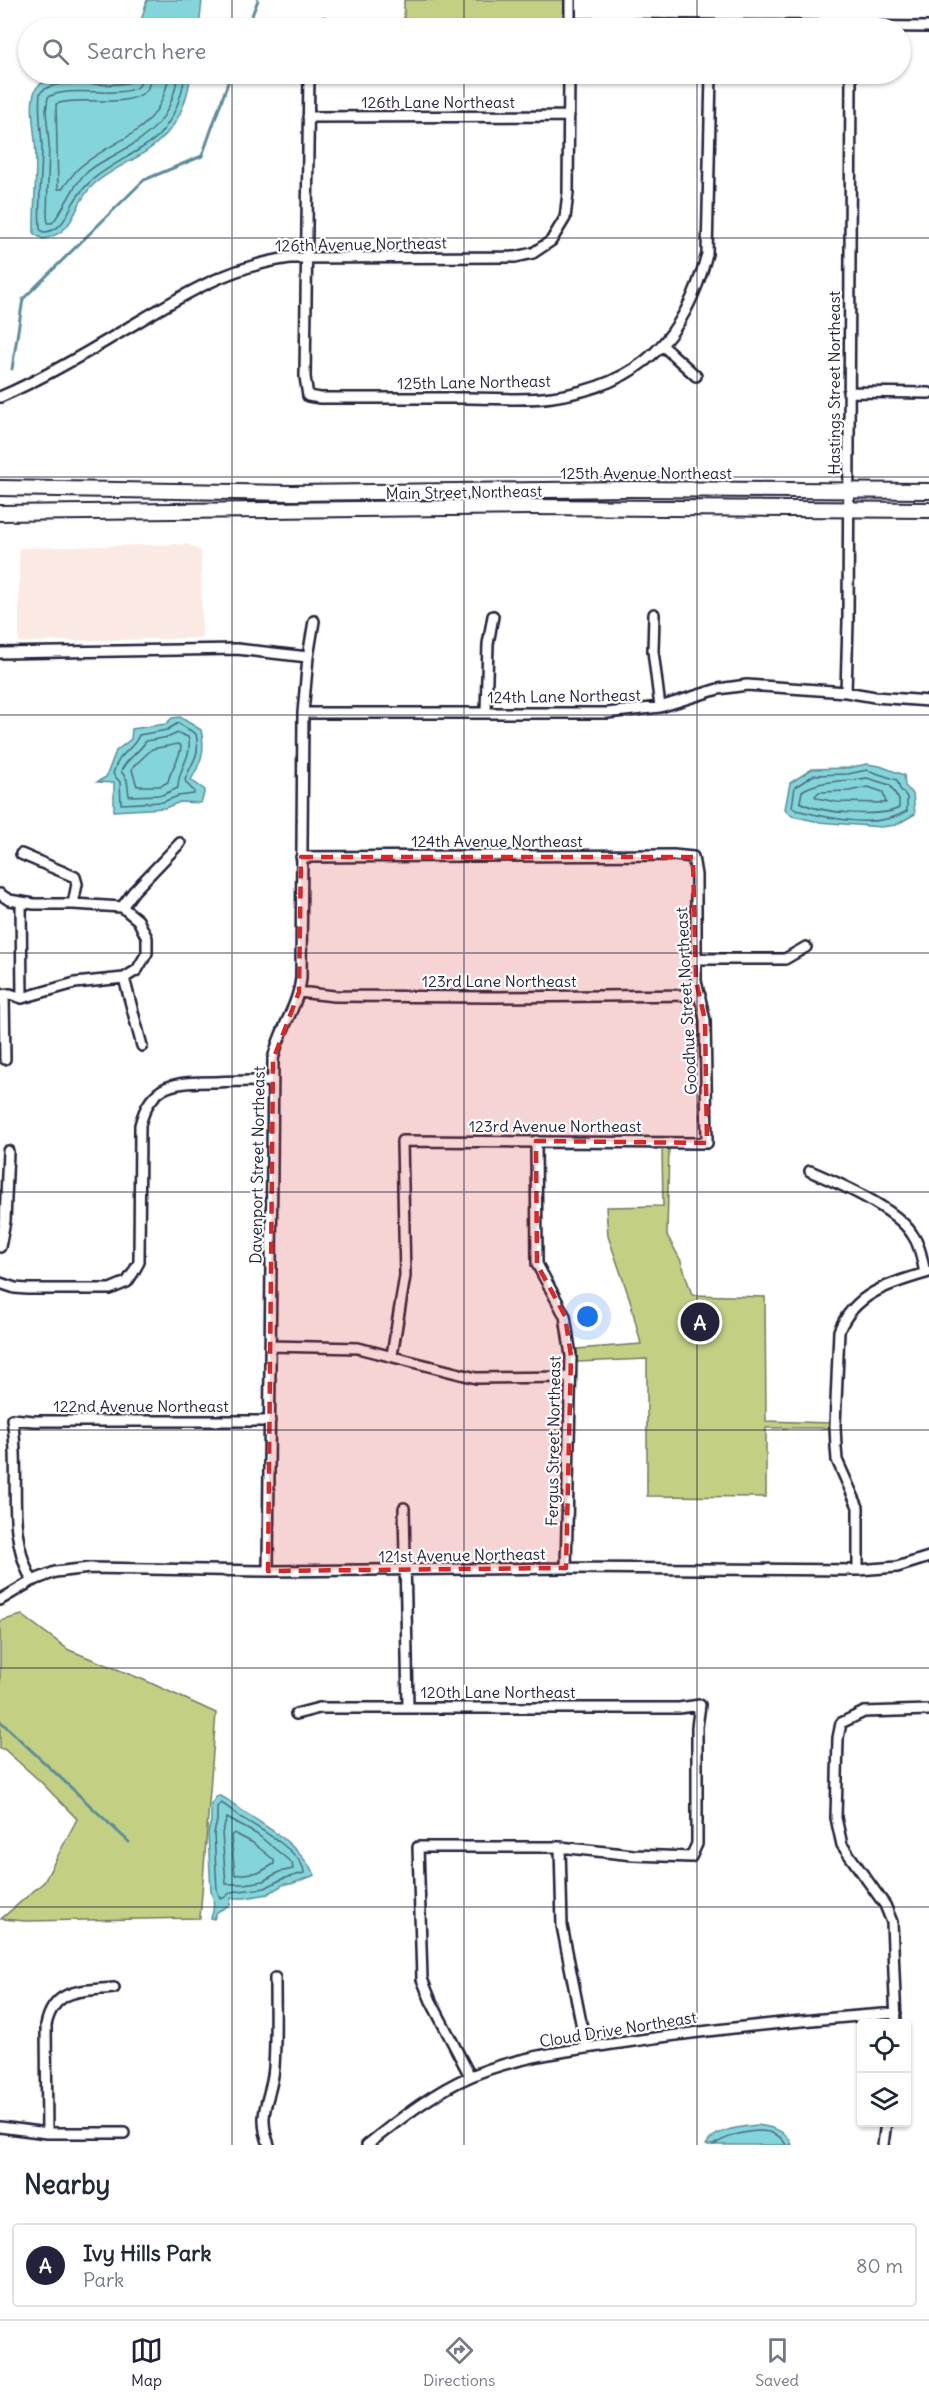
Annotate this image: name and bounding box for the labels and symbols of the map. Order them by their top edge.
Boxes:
street label: 126th Lane Northeast [361,92,515,112]
street label: 126th Avenue Northeast [275,232,448,255]
street label: Hastings Street Northeast [824,290,844,475]
street label: 125th Lane Northeast [397,371,552,393]
street label: 125th Avenue Northeast [560,463,732,483]
street label: Main Street Northeast [386,481,543,503]
street label: 124th Lane Northeast [487,685,641,707]
street label: 124th Avenue Northeast [411,831,583,851]
street label: Goodhue Street Northeast [671,906,701,1095]
street label: 123rd Lane Northeast [422,971,577,991]
street label: Davenport Street Northeast [245,1065,269,1264]
street label: 123rd Avenue Northeast [469,1116,642,1136]
pin: A [680,1300,720,1344]
your location [573,1302,602,1331]
street label: Fergus Street Northeast [542,1355,564,1526]
street label: 122nd Avenue Northeast [53,1396,229,1416]
street label: 121st Avenue Northeast [378,1544,546,1566]
street label: 120th Lane Northeast [421,1682,576,1702]
street label: Cloud Drive Northeast [538,2007,699,2051]

